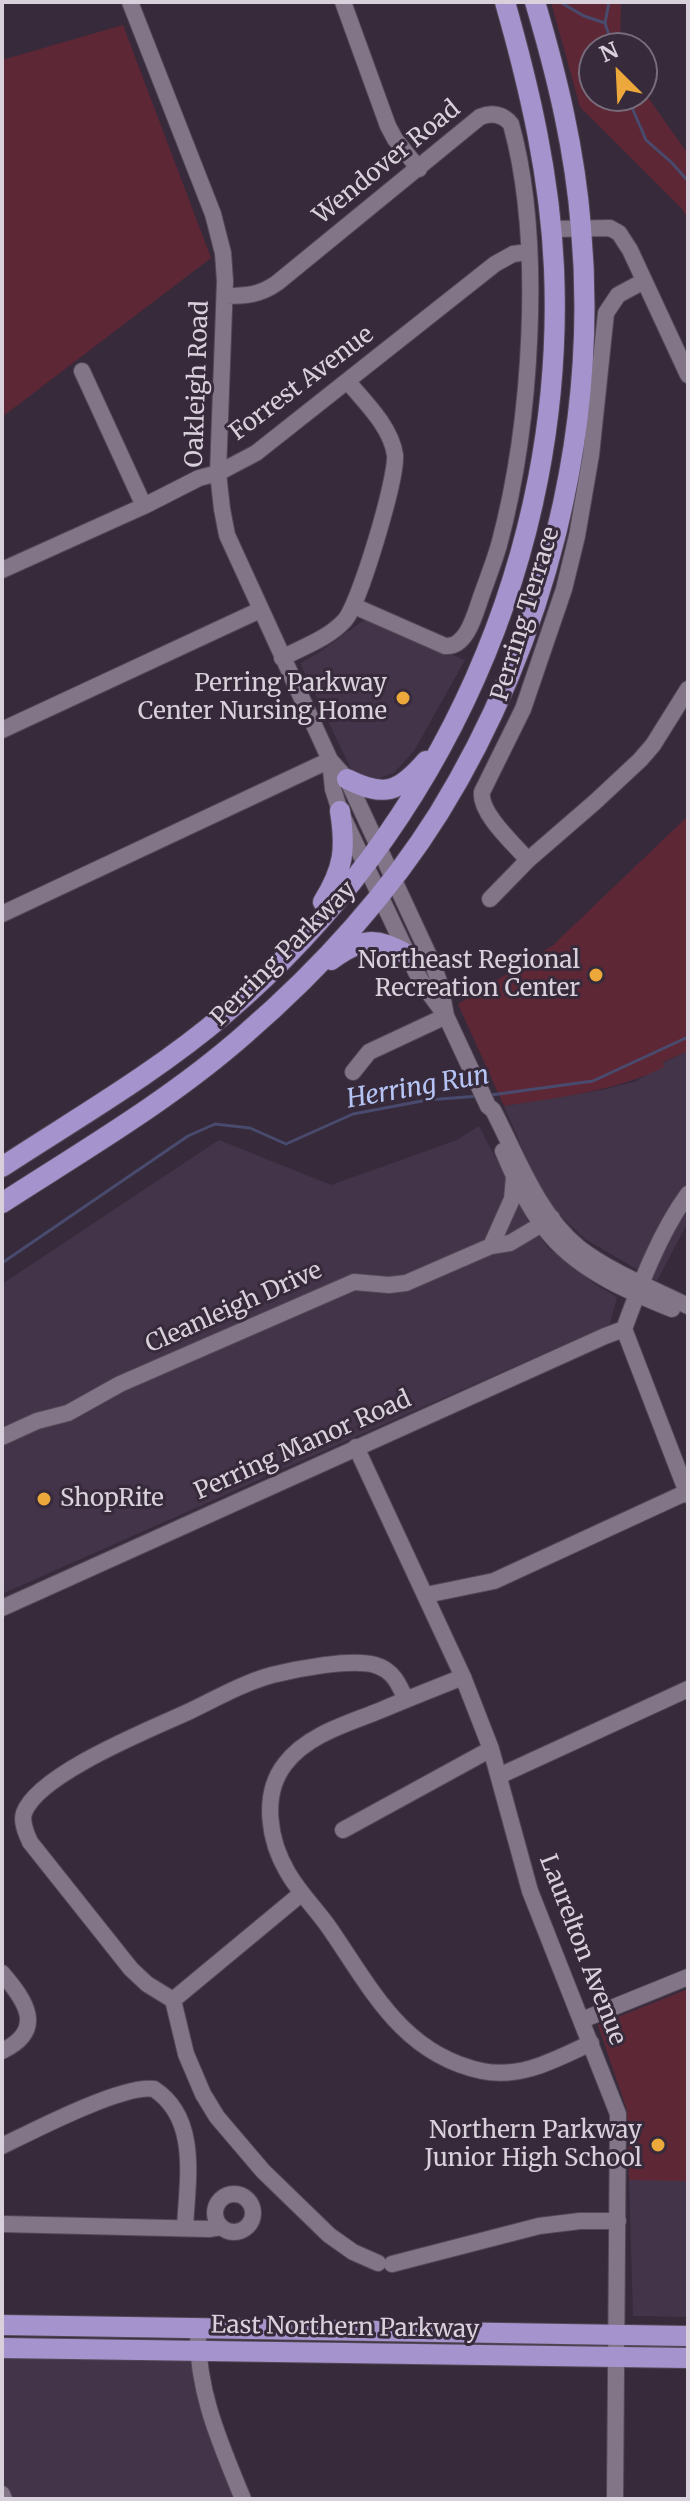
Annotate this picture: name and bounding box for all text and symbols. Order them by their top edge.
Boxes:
north arrow [578,32,658,112]
text: N [595,36,623,68]
street label: Wendover Road [308,95,466,231]
street label: Oakleigh Road [181,300,215,468]
street label: Forrest Avenue [224,321,380,447]
street label: Perring Terrace [486,524,566,704]
place label: Perring Parkway Center Nursing Home [138,670,387,726]
marker: Perring Parkway Center Nursing Home [394,689,412,707]
street label: Perring Parkway [206,876,362,1032]
place label: Northeast Regional Recreation Center [358,947,580,1003]
marker: Northeast Regional Recreation Center [587,966,605,984]
water label: Herring Run [344,1060,492,1116]
street label: Cleanleigh Drive [141,1256,327,1360]
street label: Perring Manor Road [190,1385,416,1507]
place label: ShopRite [60,1485,164,1513]
marker: ShopRite [35,1490,53,1508]
street label: Laurelton Avenue [532,1851,632,2049]
place label: Northern Parkway Junior High School [425,2117,642,2173]
marker: Northern Parkway Junior High School [649,2136,667,2154]
street label: East Northern Parkway [210,2311,480,2345]

